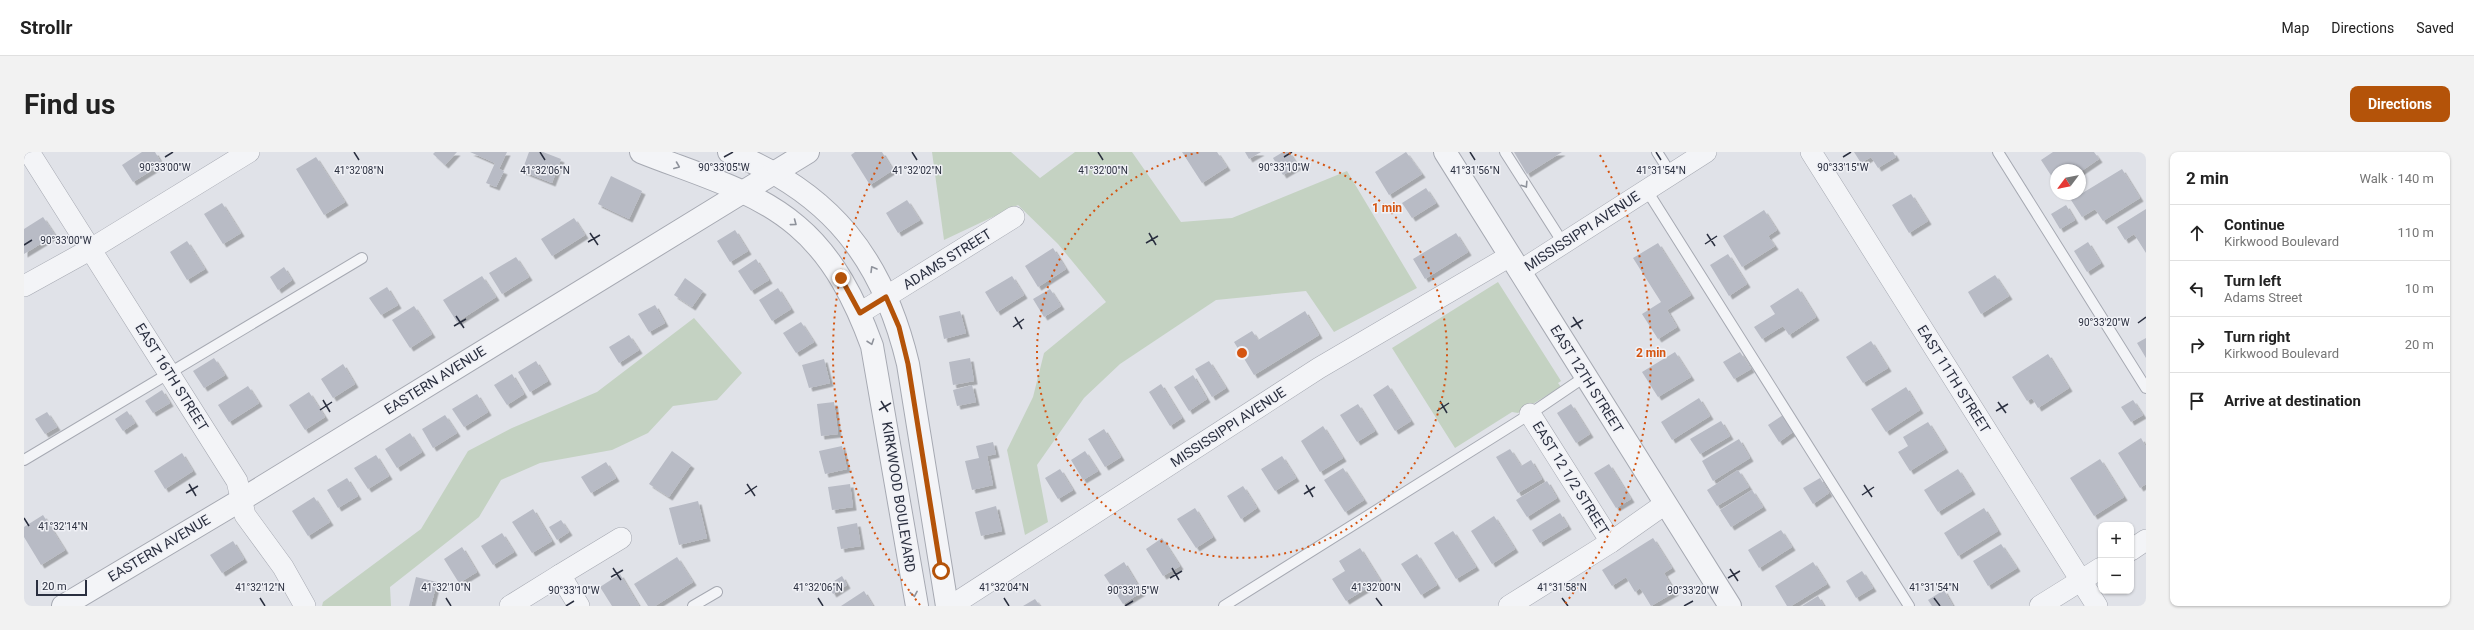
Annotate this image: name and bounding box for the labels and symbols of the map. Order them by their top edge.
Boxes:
text: 90°33'00"W [139,162,191,173]
one-way arrow [674,162,681,170]
text: 90°33'05"W [698,162,750,173]
text: 90°33'10"W [1258,162,1310,173]
text: 90°33'15"W [1817,162,1869,173]
north arrow [2050,164,2086,200]
text: 41°32'08"N [334,165,384,176]
text: 41°32'06"N [520,165,570,176]
text: 41°32'02"N [892,165,942,176]
text: 41°32'00"N [1078,165,1128,176]
text: 41°31'56"N [1450,165,1500,176]
text: 41°31'54"N [1636,165,1686,176]
one-way arrow [1520,181,1528,188]
street label: MISSISSIPPI AVENUE [1521,188,1643,274]
text: 1 min [1372,201,1402,215]
one-way arrow [789,218,796,225]
street label: ADAMS STREET [900,225,995,293]
text: 90°33'00"W [40,235,92,246]
one-way arrow [870,266,877,273]
route end [832,269,850,287]
text: 90°33'20"W [2078,317,2130,328]
street label: EAST 16TH STREET [132,320,212,434]
street label: EAST 12TH STREET [1547,322,1627,436]
street label: EAST 11TH STREET [1914,322,1994,436]
one-way arrow [866,339,874,346]
street label: EASTERN AVENUE [381,342,489,418]
centre of rings [1235,346,1249,360]
text: 2 min [1636,346,1666,360]
street label: MISSISSIPPI AVENUE [1167,384,1289,470]
street label: EAST 12 1/2 STREET [1530,418,1613,538]
street label: KIRKWOOD BOULEVARD [879,420,919,574]
street label: EASTERN AVENUE [105,511,213,585]
text: 41°32'14"N [38,521,88,532]
route start [932,562,950,580]
scale bar [36,578,87,597]
text: 41°32'12"N [235,582,285,593]
text: 41°32'10"N [421,582,471,593]
text: 41°32'06"N [793,582,843,593]
text: 41°32'04"N [979,582,1029,593]
text: 41°32'00"N [1351,582,1401,593]
text: 41°31'58"N [1537,582,1587,593]
text: 41°31'54"N [1909,582,1959,593]
text: 90°33'10"W [548,585,600,596]
text: 90°33'15"W [1107,585,1159,596]
text: 90°33'20"W [1667,585,1719,596]
one-way arrow [910,591,918,598]

